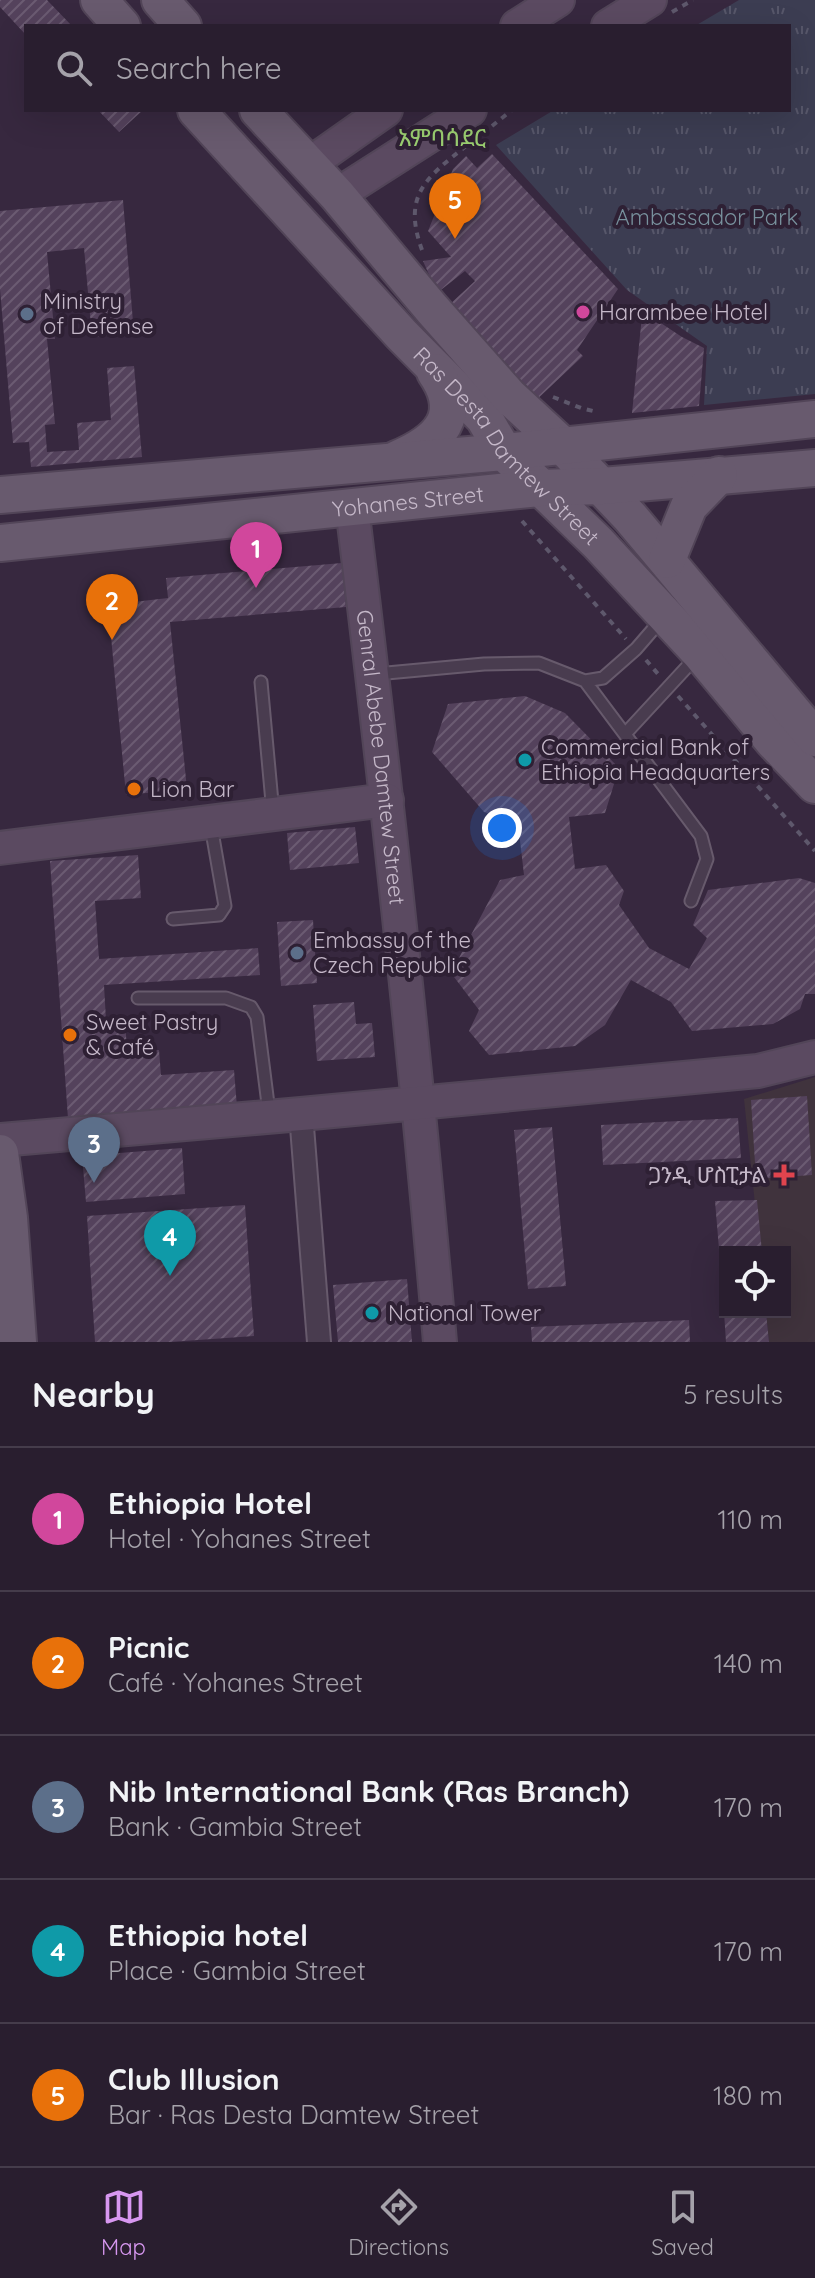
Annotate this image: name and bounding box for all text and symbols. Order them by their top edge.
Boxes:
search box [24,24,791,112]
icon: search [52,46,96,90]
text: Search here [116,49,282,87]
district label: አምባሳደር [398,122,486,152]
pin: 5 [429,173,481,239]
park label: Ambassador Park [616,203,798,231]
place label: Ministry of Defense [43,287,154,340]
place label: Harambee Hotel [599,298,768,326]
marker: Harambee Hotel [574,303,592,321]
marker: Ministry of Defense [18,305,36,323]
street label: Ras Desta Damtew Street [407,341,606,551]
street label: Yohanes Street [331,480,485,523]
pin: 1 [230,522,282,588]
pin: 2 [86,574,138,640]
street label: Genral Abebe Damtew Street [350,608,412,906]
place label: Commercial Bank of Ethiopia Headquarters [541,733,770,786]
marker: Commercial Bank of Ethiopia Headquarters [516,751,534,769]
place label: Lion Bar [150,775,235,803]
marker: Lion Bar [125,780,143,798]
your location [482,808,522,848]
place label: Embassy of the Czech Republic [313,926,471,979]
marker: Embassy of the Czech Republic [288,944,306,962]
place label: Sweet Pastry & Café [86,1008,218,1061]
marker: Sweet Pastry & Café [61,1026,79,1044]
pin: 3 [68,1117,120,1183]
place label: ጋንዲ ሆስፒታል [649,1161,766,1189]
marker: ጋንዲ ሆስፒታል [773,1164,795,1186]
pin: 4 [144,1210,196,1276]
map controls [719,1246,791,1318]
button: locate [719,1246,791,1318]
place label: National Tower [388,1299,542,1327]
marker: National Tower [363,1304,381,1322]
text: Nearby [32,1373,155,1416]
text: 5 results [683,1378,783,1411]
text: Ethiopia Hotel [108,1484,312,1522]
text: 1 [53,1503,63,1536]
text: 110 m [717,1503,783,1536]
text: Hotel · Yohanes Street [108,1522,371,1555]
text: Picnic [108,1628,189,1666]
text: 2 [51,1647,65,1680]
text: 140 m [714,1647,783,1680]
text: Café · Yohanes Street [108,1666,363,1699]
text: Nib International Bank (Ras Branch) [108,1772,629,1810]
text: 3 [51,1791,65,1824]
text: 170 m [714,1791,783,1824]
text: Bank · Gambia Street [108,1810,362,1843]
text: Ethiopia hotel [108,1916,308,1954]
text: 4 [50,1935,66,1968]
text: 170 m [714,1935,783,1968]
text: Place · Gambia Street [108,1954,366,1987]
text: Club Illusion [108,2060,280,2098]
text: 5 [51,2079,65,2112]
text: 180 m [713,2079,783,2112]
text: Bar · Ras Desta Damtew Street [108,2098,479,2131]
tab: Map [101,2185,146,2261]
tab: Directions [348,2185,449,2261]
tab: Saved [651,2185,714,2261]

